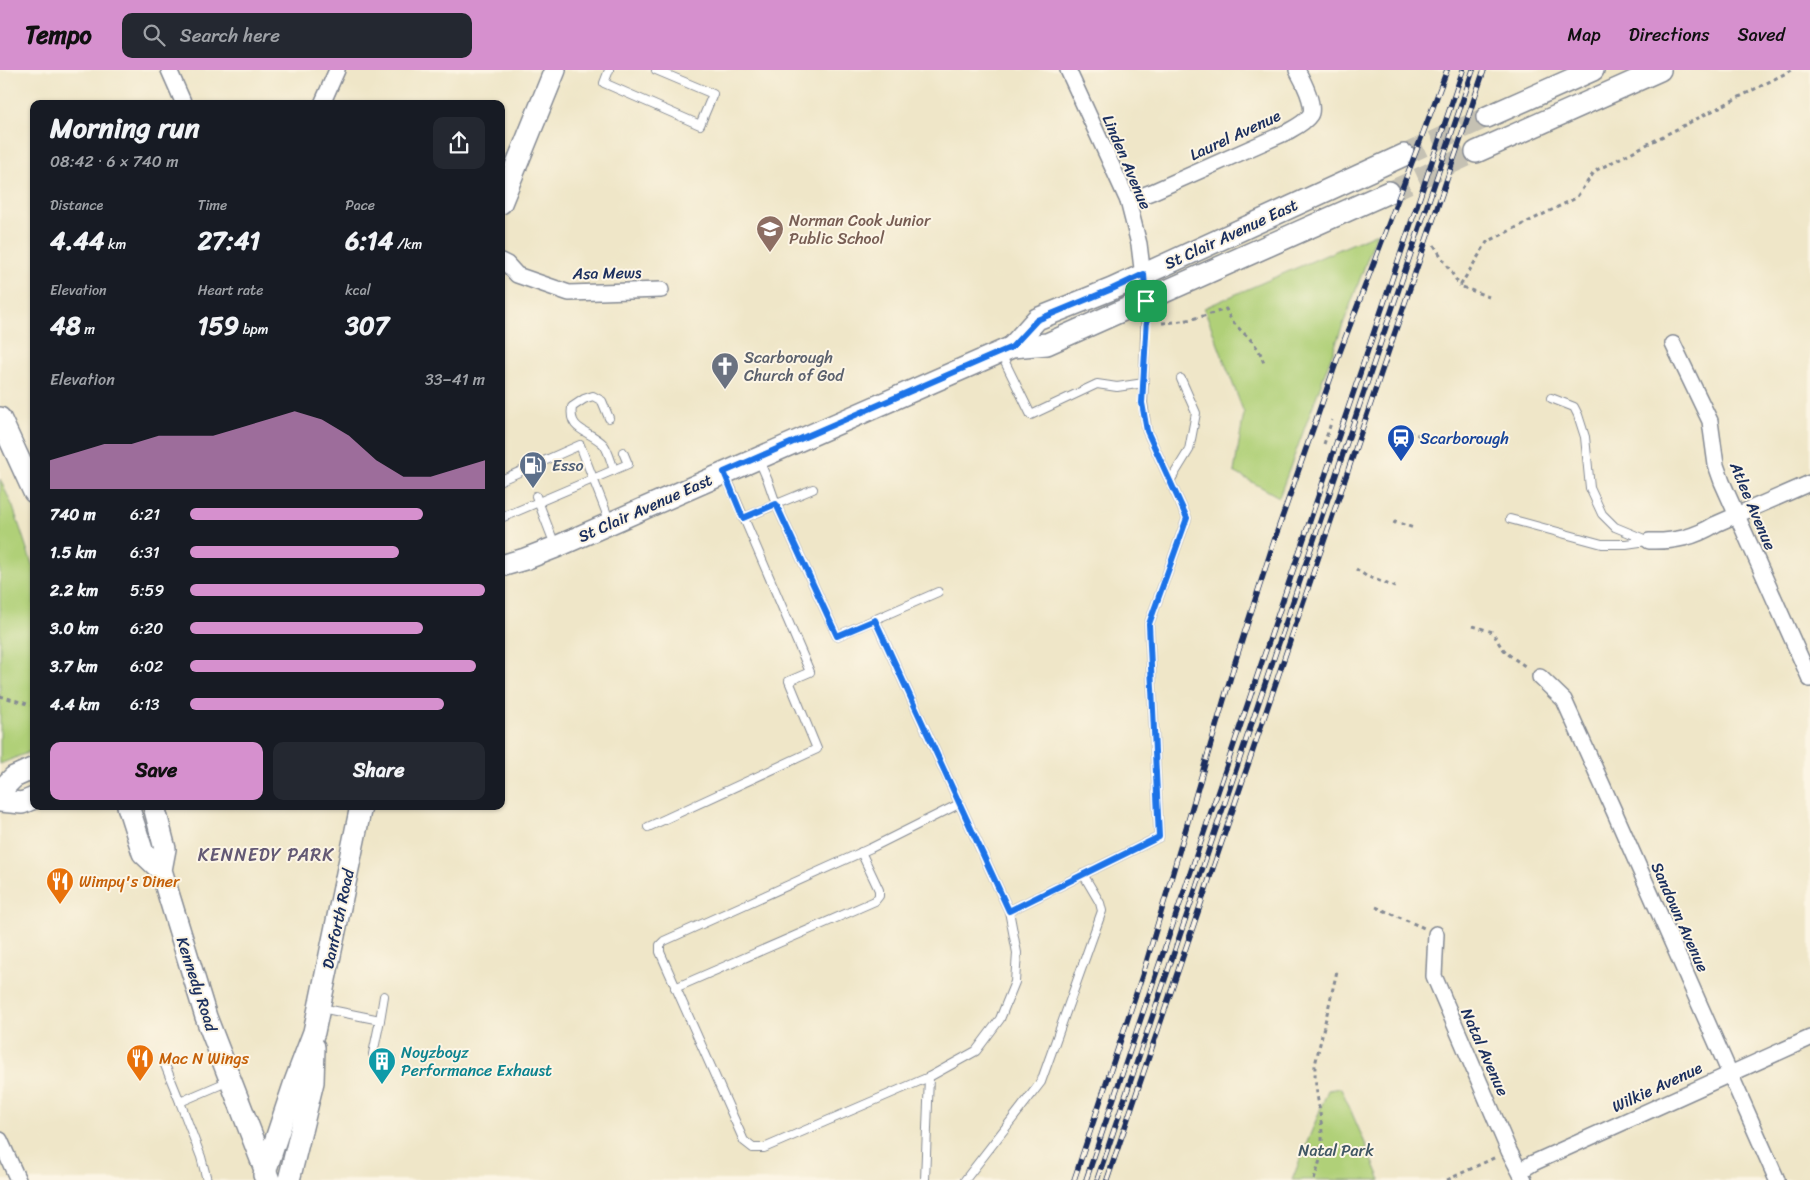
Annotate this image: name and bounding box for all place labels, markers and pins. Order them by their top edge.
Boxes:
place label: Norman Cook Junior Public School [789,206,932,253]
school or university icon: Norman Cook Junior Public School [755,214,785,253]
pin [1125,280,1167,322]
place label: Scarborough Church of God [744,343,845,390]
church icon: Scarborough Church of God [710,351,740,390]
station icon: Scarborough [1386,423,1416,462]
place label: Scarborough [1420,424,1509,453]
fuel station icon: Esso [518,450,548,489]
place label: Esso [552,451,584,480]
restaurant icon: Wimpy's Diner [45,866,75,905]
place label: Wimpy's Diner [79,867,181,896]
place label: Noyzboyz Performance Exhaust [401,1038,552,1085]
restaurant icon: Mac N Wings [125,1043,155,1082]
place label: Mac N Wings [159,1044,250,1073]
building icon: Noyzboyz Performance Exhaust [367,1046,397,1085]

